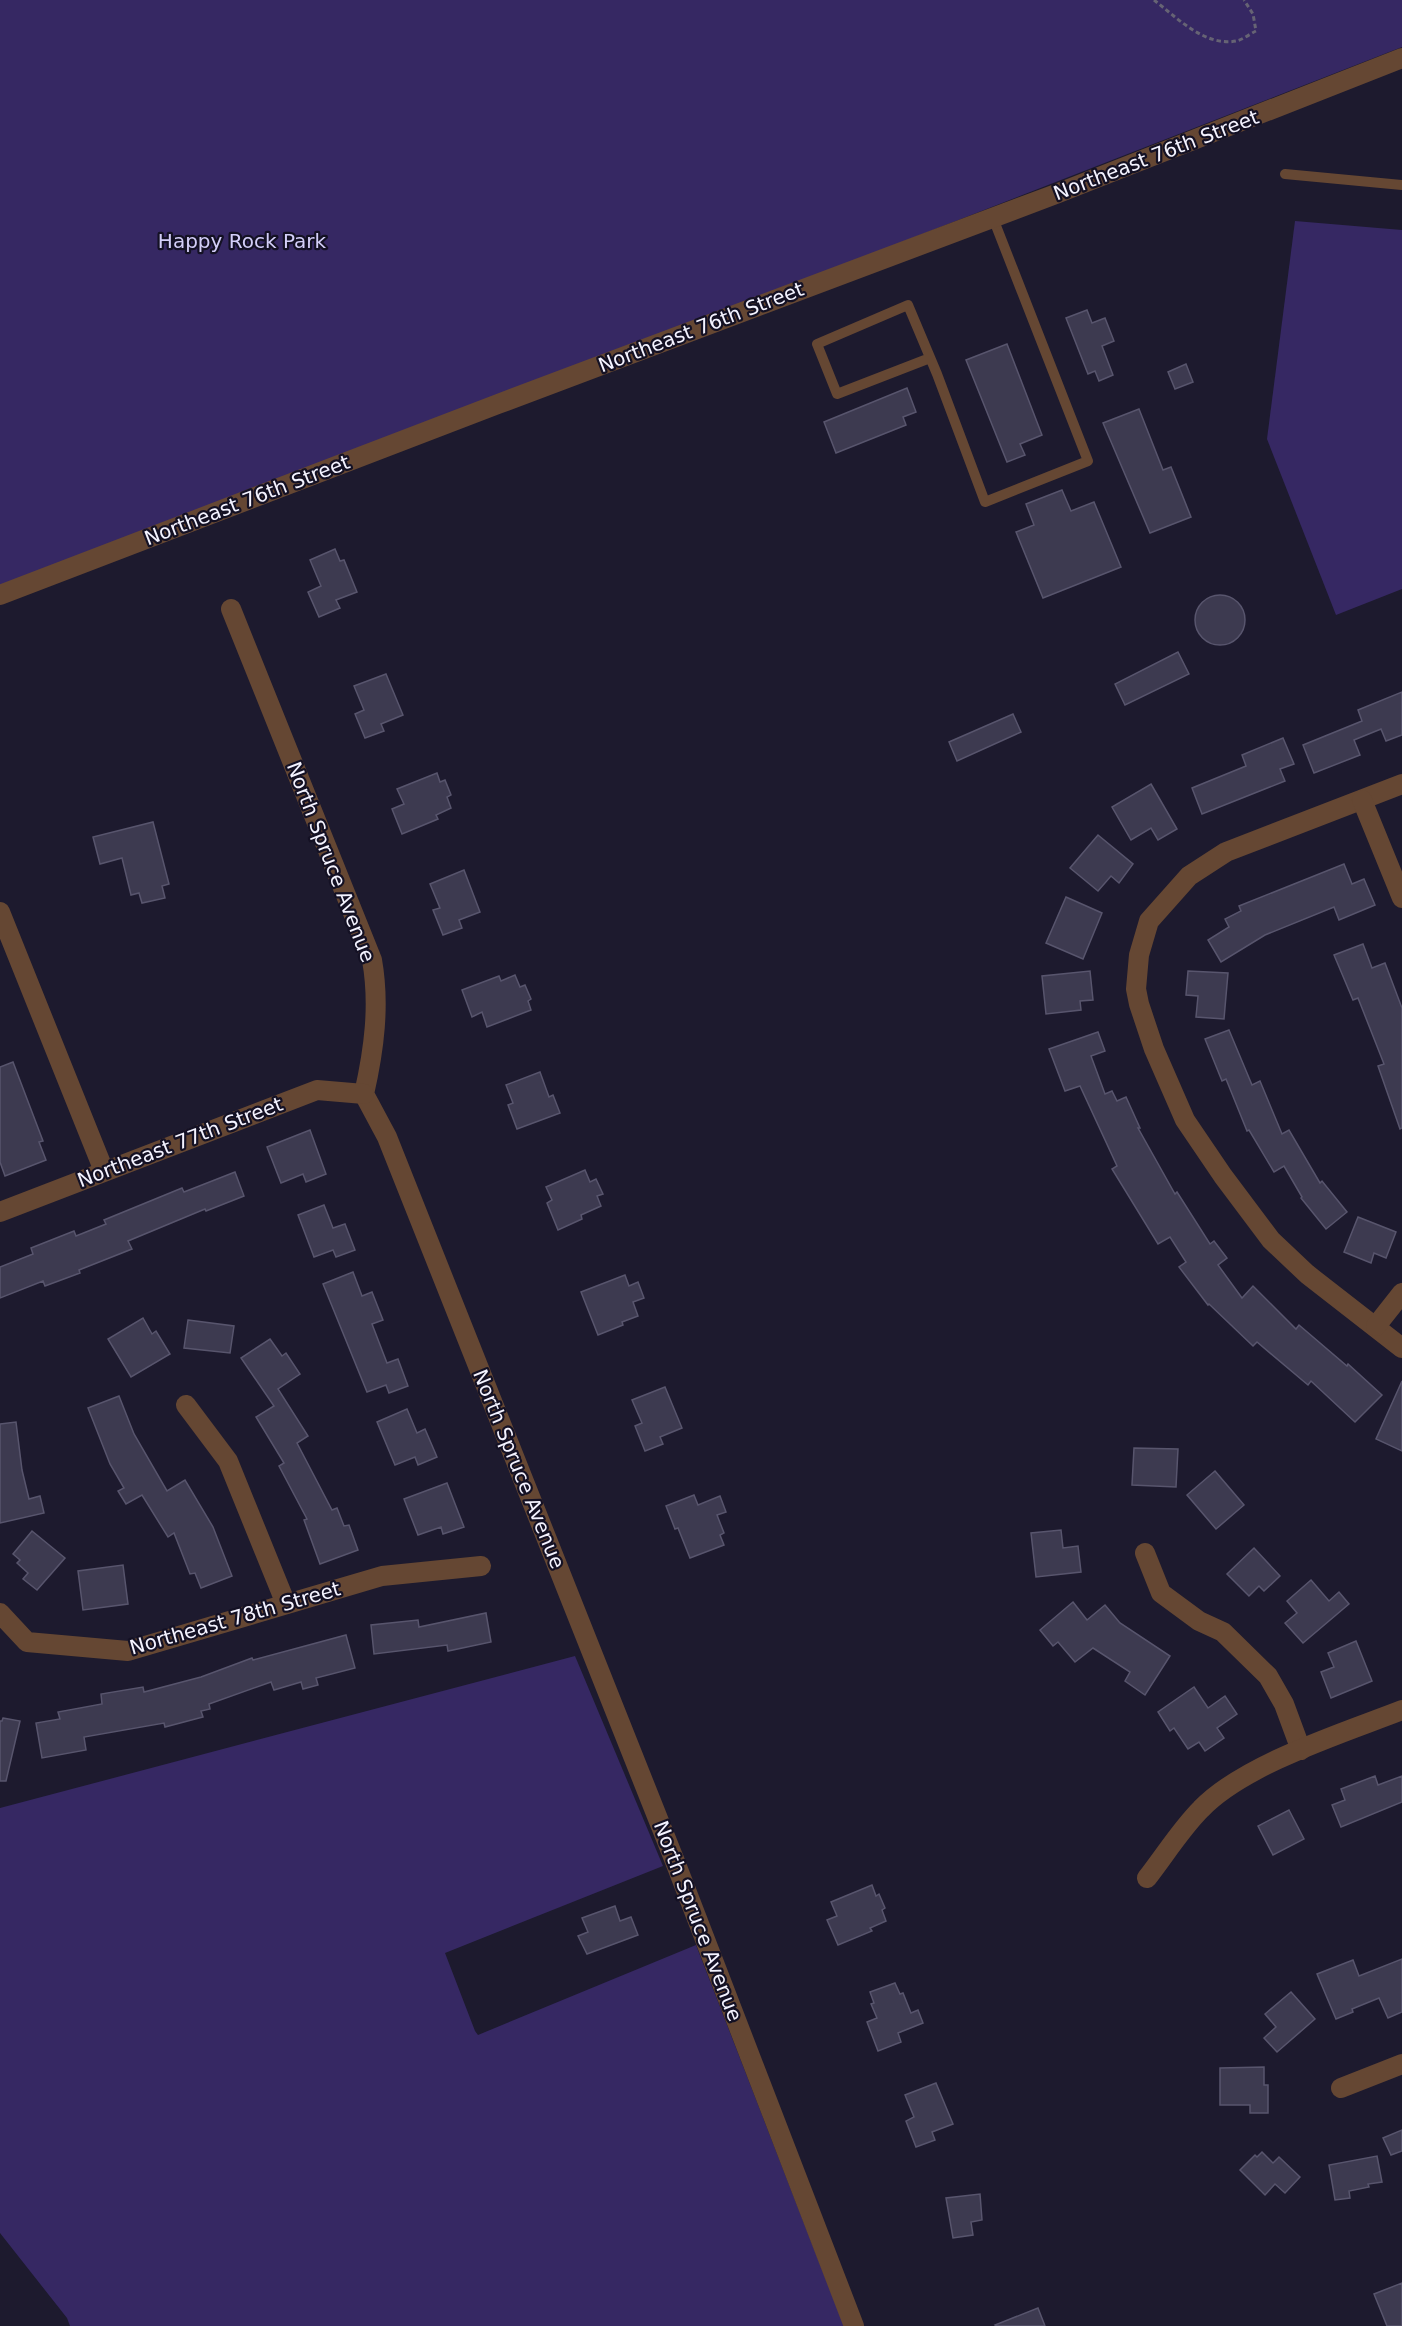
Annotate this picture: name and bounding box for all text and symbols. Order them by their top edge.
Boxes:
street label: Northeast 76th Street [1050,105,1262,205]
park label: Happy Rock Park [158,229,327,253]
street label: Northeast 76th Street [595,277,807,377]
street label: Northeast 76th Street [141,450,353,550]
street label: North Spruce Avenue [282,758,380,966]
street label: Northeast 77th Street [74,1092,286,1192]
street label: North Spruce Avenue [468,1366,570,1572]
street label: Northeast 78th Street [127,1576,343,1660]
street label: North Spruce Avenue [649,1817,747,2025]

